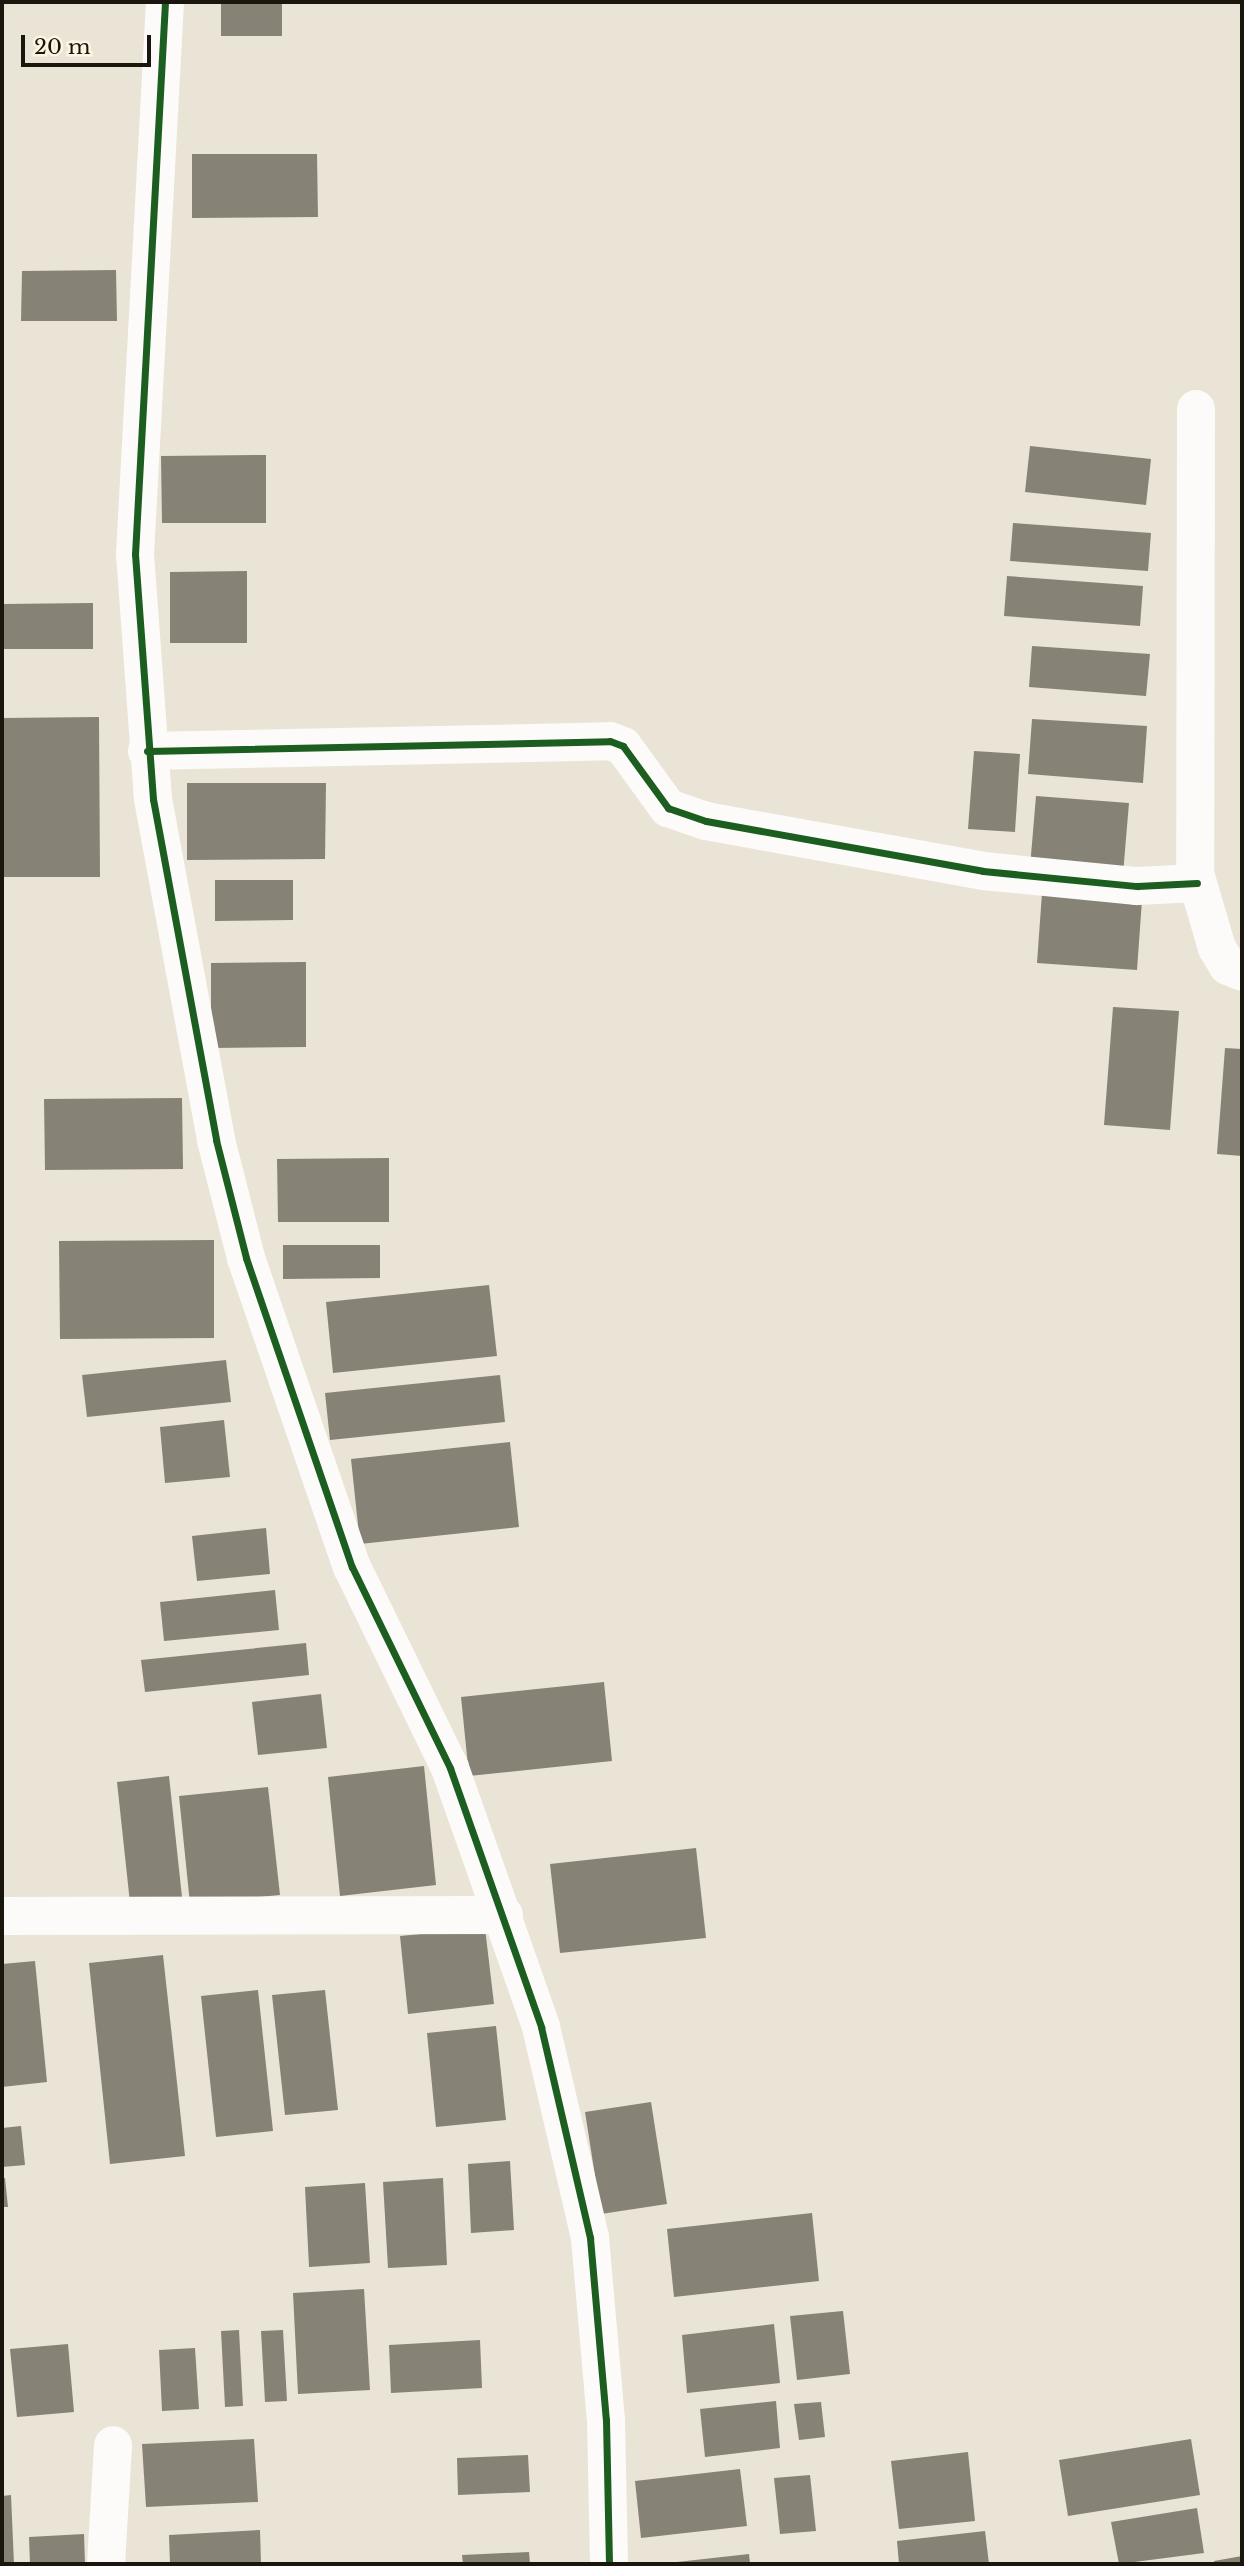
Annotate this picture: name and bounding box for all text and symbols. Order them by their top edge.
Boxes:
scale bar [24,21,154,65]
text: 20 m [34,34,91,60]

